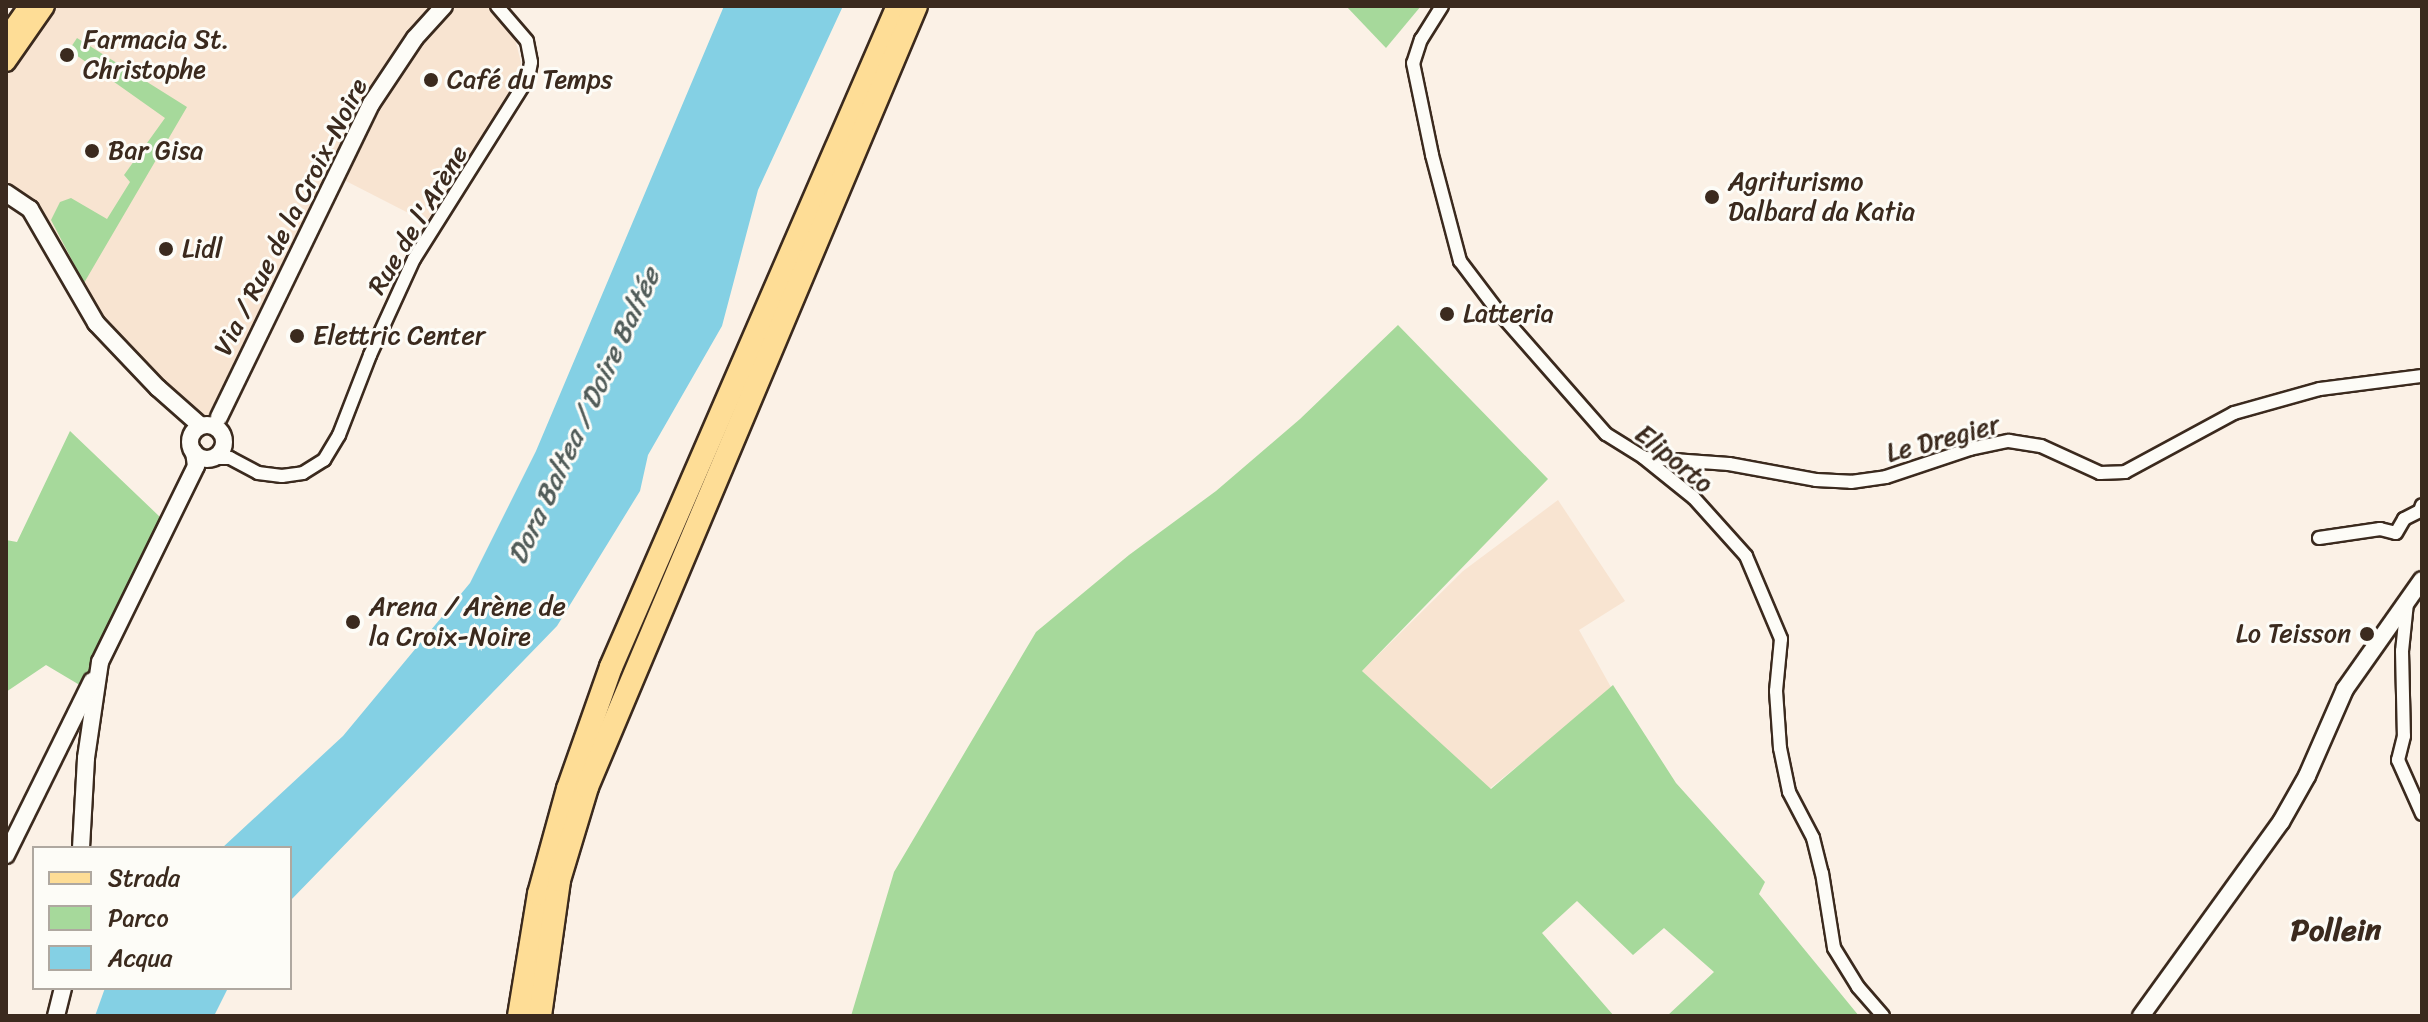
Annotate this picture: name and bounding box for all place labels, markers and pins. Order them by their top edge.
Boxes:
place label: Farmacia St. Christophe [83,24,229,86]
marker: Farmacia St. Christophe [58,46,76,64]
place label: Café du Temps [447,64,612,96]
marker: Café du Temps [422,71,440,89]
place label: Bar Gisa [108,135,203,167]
marker: Bar Gisa [83,142,101,160]
place label: Agriturismo Dalbard da Katia [1728,166,1916,228]
marker: Agriturismo Dalbard da Katia [1703,188,1721,206]
place label: Lidl [182,233,222,265]
marker: Lidl [157,240,175,258]
place label: Latteria [1463,298,1554,330]
marker: Latteria [1438,305,1456,323]
place label: Elettric Center [313,320,486,352]
marker: Elettric Center [288,327,306,345]
place label: Arena / Arène de la Croix-Noire [369,591,566,652]
marker: Arena / Arène de la Croix-Noire [344,613,362,631]
place label: Lo Teisson [2235,618,2351,650]
marker: Lo Teisson [2358,625,2376,643]

